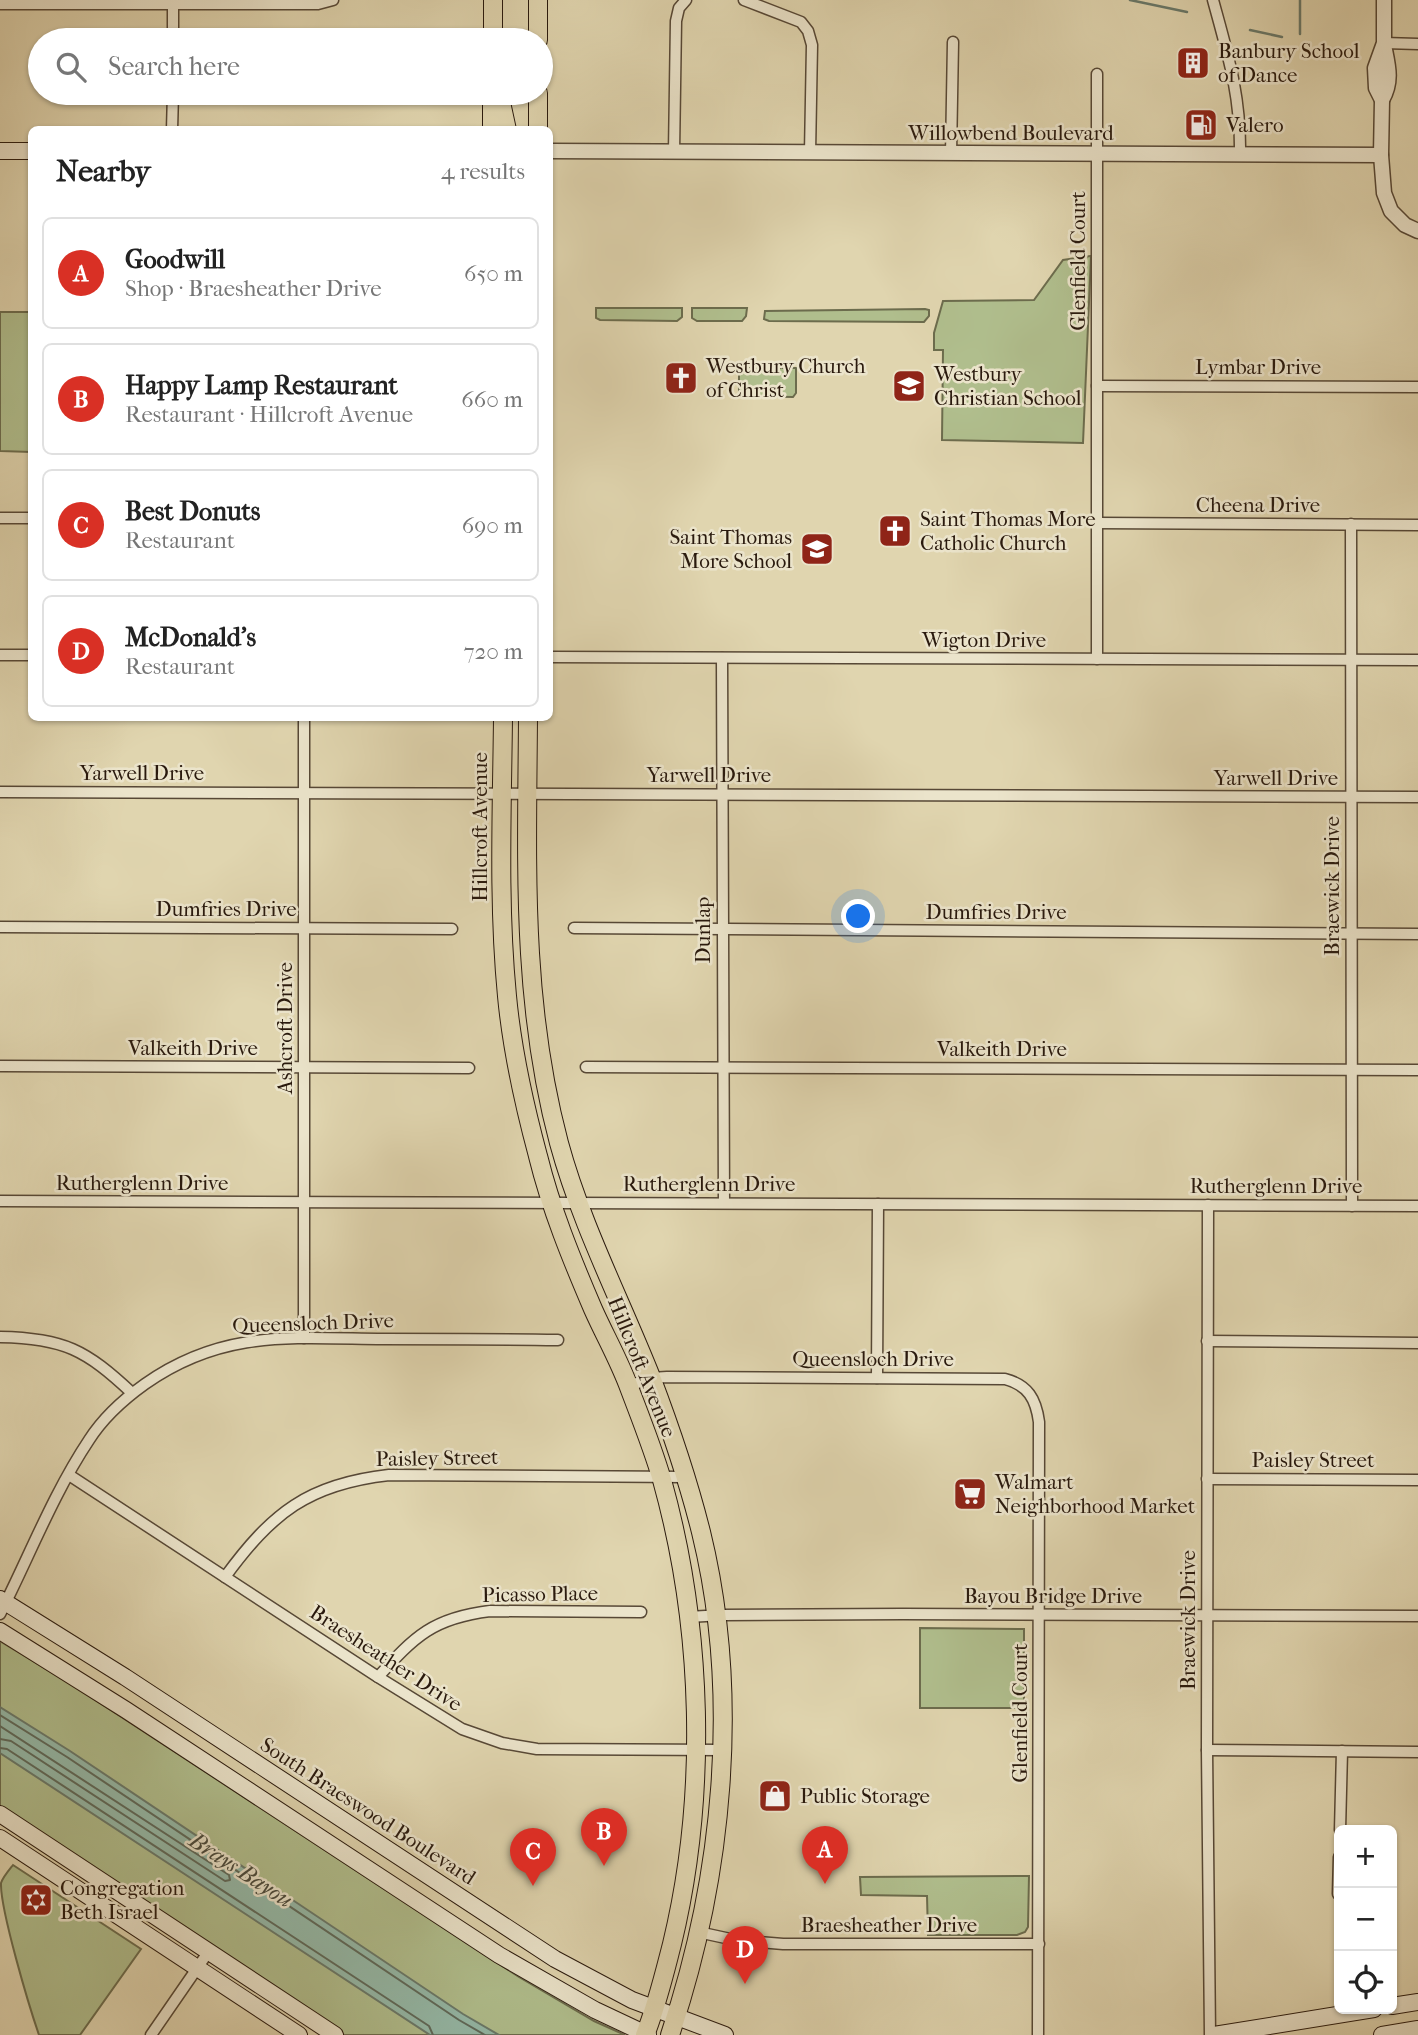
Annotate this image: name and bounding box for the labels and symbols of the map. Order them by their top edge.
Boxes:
place label: Banbury School of Dance [1218,39,1360,87]
building icon: Banbury School of Dance [1174,44,1212,82]
fuel station icon: Valero [1182,106,1220,144]
place label: Valero [1225,113,1284,137]
street label: Willowbend Boulevard [907,121,1114,145]
street label: Glenfield Court [1066,191,1090,331]
place label: Westbury Church of Christ [705,354,866,402]
street label: Lymbar Drive [1195,355,1321,379]
church icon: Westbury Church of Christ [662,359,700,397]
place label: Westbury Christian School [933,362,1082,410]
school or university icon: Westbury Christian School [890,367,928,405]
street label: Cheena Drive [1196,493,1320,517]
place label: Saint Thomas More Catholic Church [920,507,1096,555]
church icon: Saint Thomas More Catholic Church [876,512,914,550]
place label: Saint Thomas More School [669,525,792,573]
school or university icon: Saint Thomas More School [798,530,836,568]
street label: Wigton Drive [921,628,1046,652]
street label: Hillcroft Avenue [468,752,492,902]
street label: Yarwell Drive [79,761,204,785]
street label: Yarwell Drive [646,763,771,787]
street label: Yarwell Drive [1213,766,1338,790]
street label: Braewick Drive [1320,816,1344,956]
street label: Dunlap [691,896,715,964]
street label: Dumfries Drive [155,897,297,921]
your location [841,899,875,933]
street label: Dumfries Drive [925,900,1067,924]
street label: Ashcroft Drive [273,962,297,1095]
street label: Valkeith Drive [127,1036,258,1060]
street label: Valkeith Drive [936,1037,1067,1061]
street label: Rutherglenn Drive [56,1171,228,1195]
street label: Rutherglenn Drive [623,1172,795,1196]
street label: Rutherglenn Drive [1190,1174,1362,1198]
street label: Hillcroft Avenue [603,1293,681,1441]
street label: Queensloch Drive [232,1308,394,1338]
street label: Queensloch Drive [792,1347,954,1371]
street label: Paisley Street [375,1445,499,1471]
street label: Paisley Street [1252,1448,1375,1472]
place label: Walmart Neighborhood Market [994,1470,1196,1518]
supermarket icon: Walmart Neighborhood Market [951,1475,989,1513]
street label: Braewick Drive [1176,1550,1200,1690]
street label: Picasso Place [482,1581,598,1607]
street label: Bayou Bridge Drive [964,1584,1142,1608]
street label: Braesheather Drive [305,1600,467,1716]
street label: Glenfield Court [1008,1643,1032,1783]
street label: South Braeswood Boulevard [256,1732,481,1890]
shop icon: Public Storage [756,1777,794,1815]
place label: Public Storage [800,1784,930,1808]
pin: B [581,1808,627,1866]
water label: Brays Bayou [183,1826,298,1913]
pin: A [802,1826,848,1884]
pin: C [510,1828,556,1886]
place label: Congregation Beth Israel [60,1876,185,1924]
synagogue icon: Congregation Beth Israel [17,1881,55,1919]
street label: Braesheather Drive [801,1913,977,1937]
pin: D [722,1926,768,1984]

